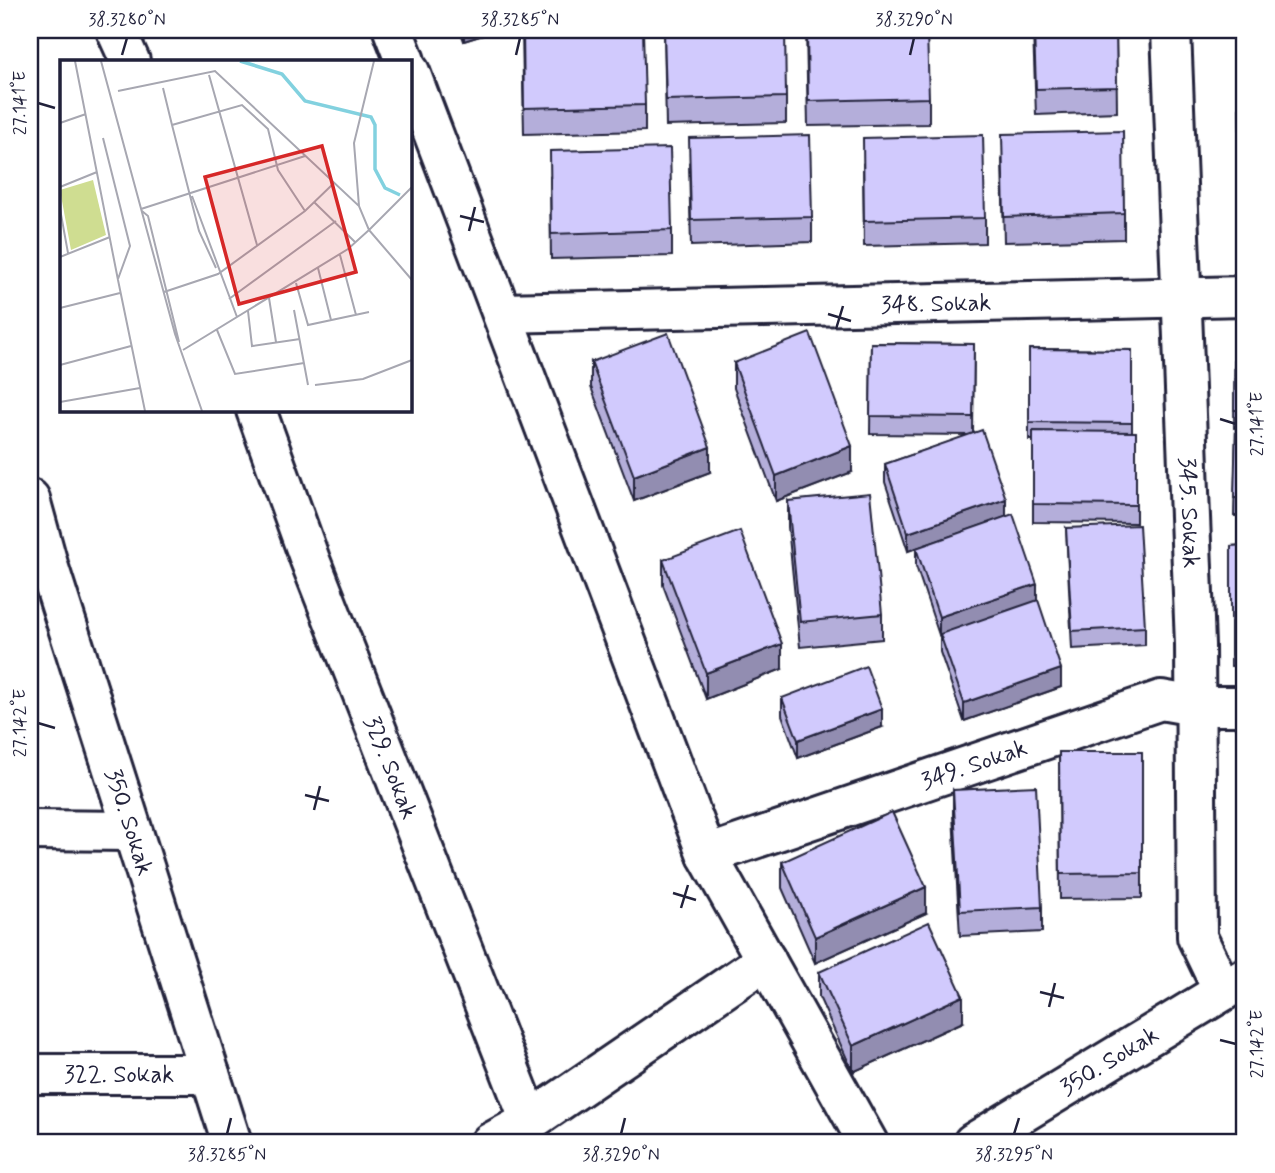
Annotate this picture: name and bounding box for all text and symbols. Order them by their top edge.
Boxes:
text: 38.3280°N [88,8,166,32]
text: 38.3285°N [481,8,559,32]
text: 38.3290°N [875,8,953,32]
inset map [60,60,411,411]
text: 27.141°E [8,71,32,135]
street label: 348. Sokak [880,288,992,321]
text: 27.141°E [1245,392,1269,456]
street label: 345. Sokak [1171,457,1206,569]
text: 27.142°E [8,689,32,757]
street label: 329. Sokak [356,712,424,824]
street label: 349. Sokak [917,733,1032,798]
street label: 350. Sokak [97,765,160,880]
text: 27.142°E [1245,1010,1269,1078]
street label: 350. Sokak [1054,1020,1165,1104]
street label: 322. Sokak [64,1060,174,1091]
text: 38.3285°N [188,1143,266,1167]
text: 38.3290°N [582,1143,660,1167]
text: 38.3295°N [975,1143,1053,1167]

